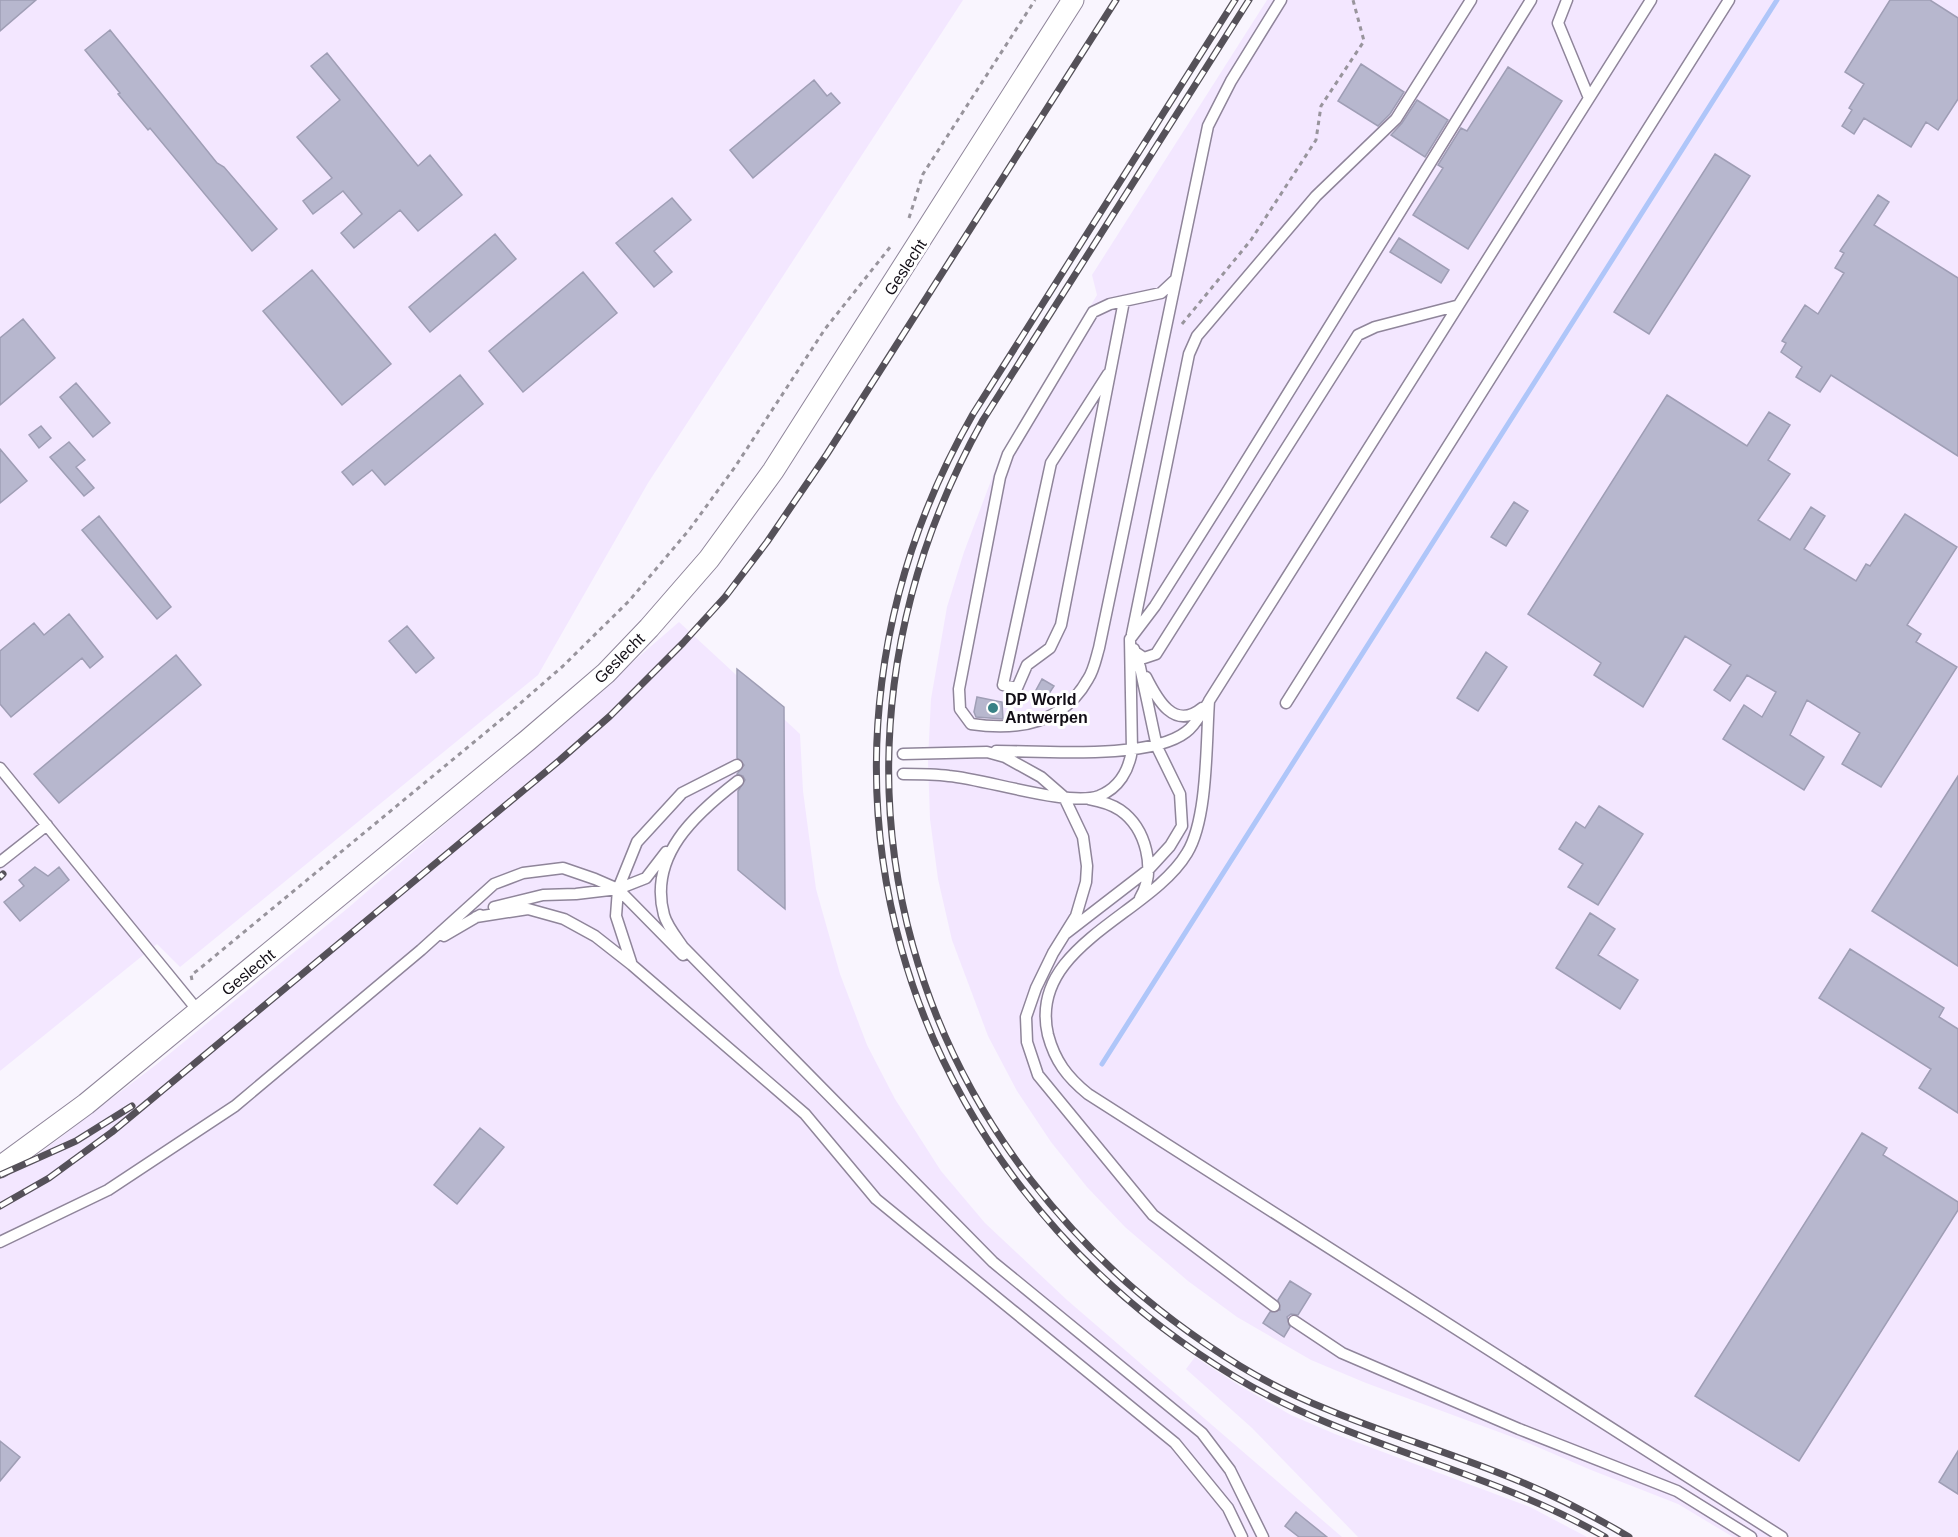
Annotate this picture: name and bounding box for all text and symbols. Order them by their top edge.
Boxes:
street label: Geslecht [881,236,930,298]
street label: Geslecht [591,630,648,687]
place label: DP World Antwerpen [1005,691,1088,726]
marker: DP World Antwerpen [986,701,1000,715]
street label: Geslecht [218,946,279,999]

